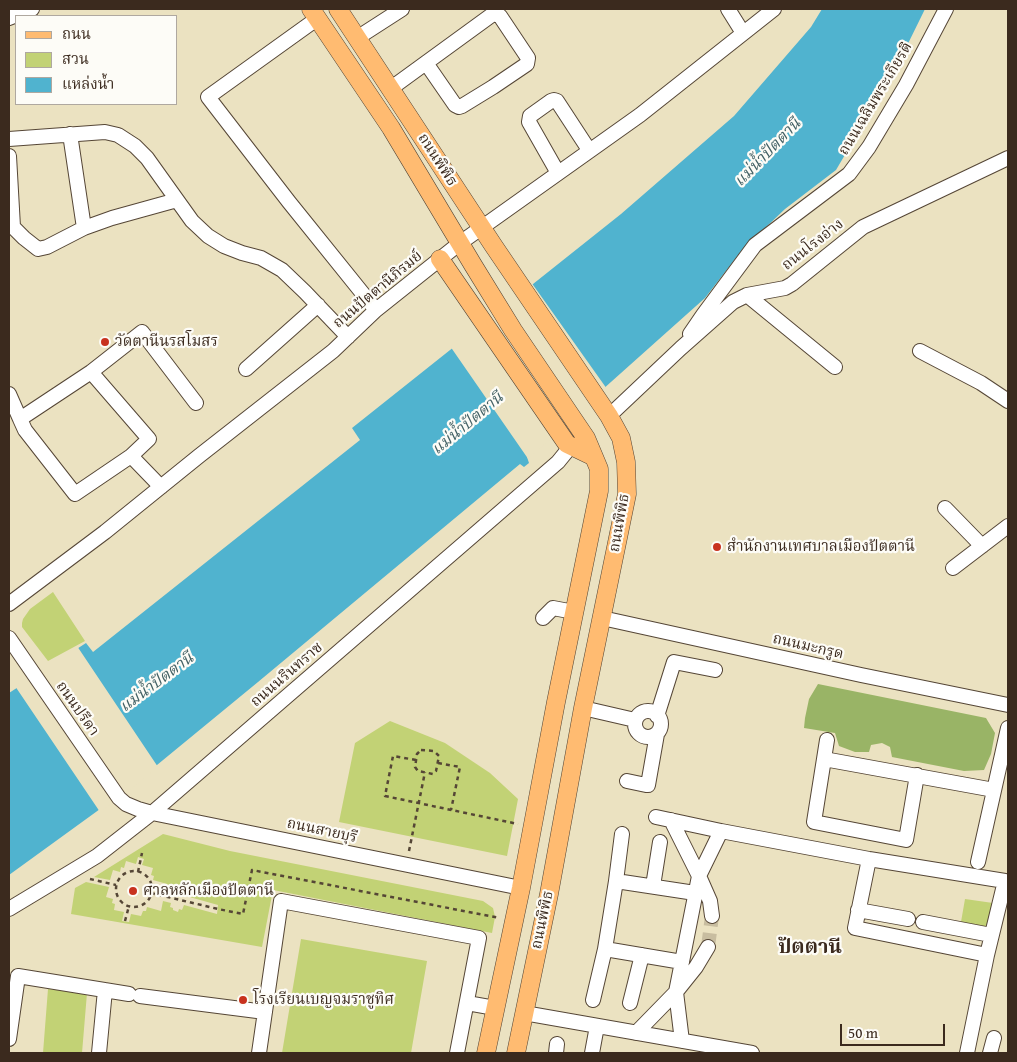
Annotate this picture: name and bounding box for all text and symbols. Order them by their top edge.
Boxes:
legend [15,15,178,105]
text: ถนน [62,23,91,44]
street label: ถนนเฉลิมพระเกียรติ [835,39,917,159]
text: สวน [62,48,89,69]
text: แหล่งน้ำ [62,73,114,94]
water label: แม่น้ำปัตตานี [731,115,805,191]
street label: ถนนพิพิธ [413,130,461,190]
street label: ถนนโรงอ่าง [779,215,847,275]
street label: ถนนปัตตานีภิรมย์ [330,247,426,333]
place label: วัดตานีนรสโมสร [115,333,218,351]
marker: วัดตานีนรสโมสร [99,336,111,348]
water label: แม่น้ำปัตตานี [428,388,508,460]
street label: ถนนพิพิธ [606,492,634,554]
place label: สำนักงานเทศบาลเมืองปัตตานี [727,538,915,556]
marker: สำนักงานเทศบาลเมืองปัตตานี [711,541,723,553]
street label: ถนนมะกรูด [771,630,845,664]
street label: ถนนนรินทราช [247,639,327,711]
water label: แม่น้ำปัตตานี [116,649,198,717]
street label: ถนนปรีดา [52,678,102,740]
street label: ถนนสายบุรี [285,815,359,847]
place label: ศาลหลักเมืองปัตตานี [143,882,274,900]
marker: ศาลหลักเมืองปัตตานี [127,885,139,897]
street label: ถนนพิพิธ [528,889,558,951]
district label: ปัตตานี [778,936,842,960]
place label: โรงเรียนเบญจมราชูทิศ [253,991,394,1009]
marker: โรงเรียนเบญจมราชูทิศ [237,994,249,1006]
scale bar [842,1014,947,1046]
text: 50 m [848,1022,878,1043]

